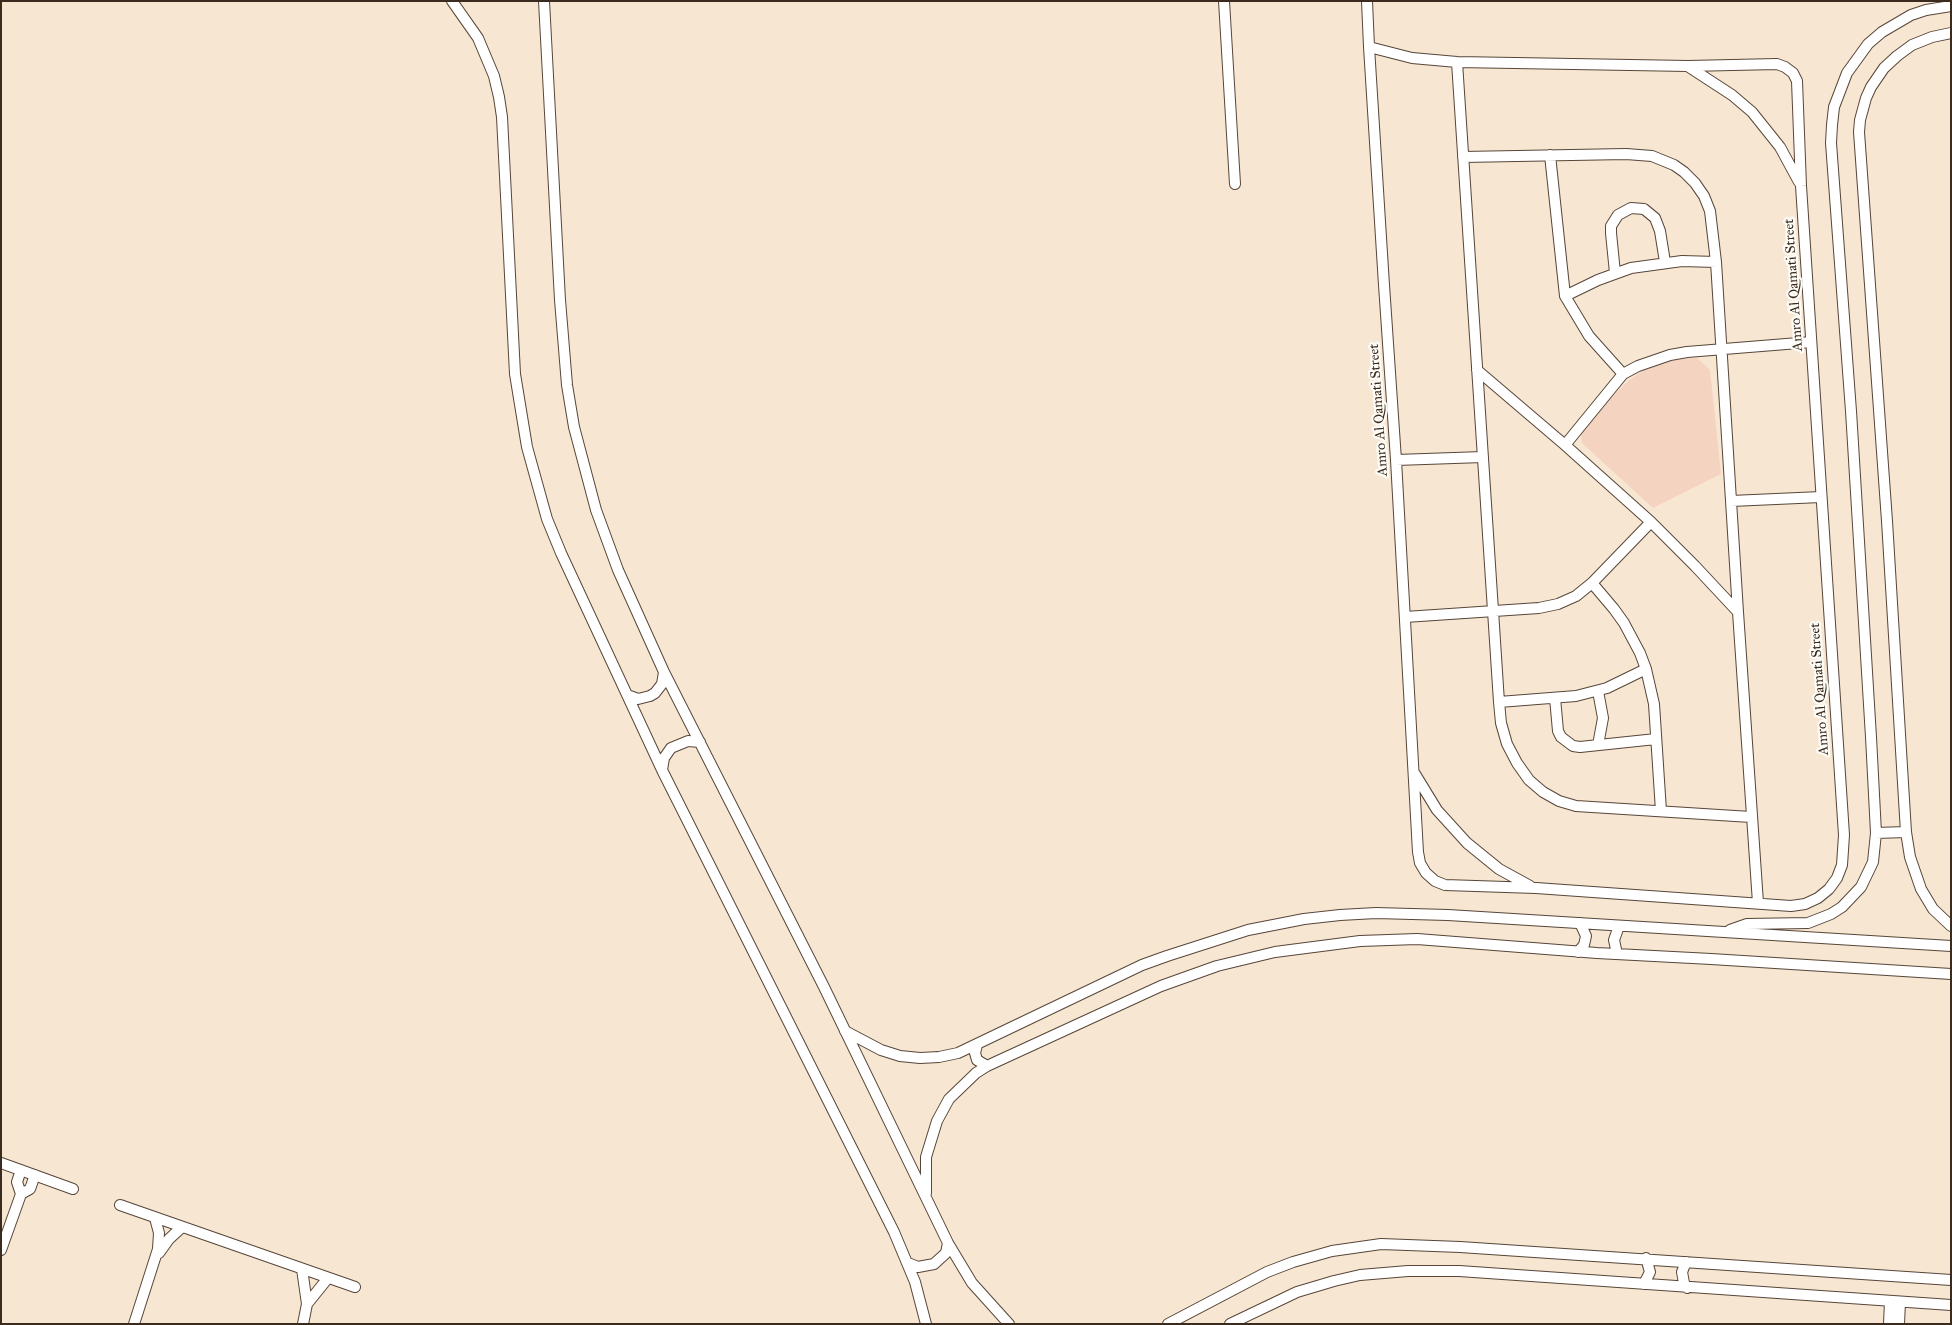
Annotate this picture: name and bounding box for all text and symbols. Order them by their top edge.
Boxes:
street label: Amro Al Qamati Street [1781,218,1807,352]
street label: Amro Al Qamati Street [1366,343,1392,477]
street label: Amro Al Qamati Street [1807,622,1833,756]

